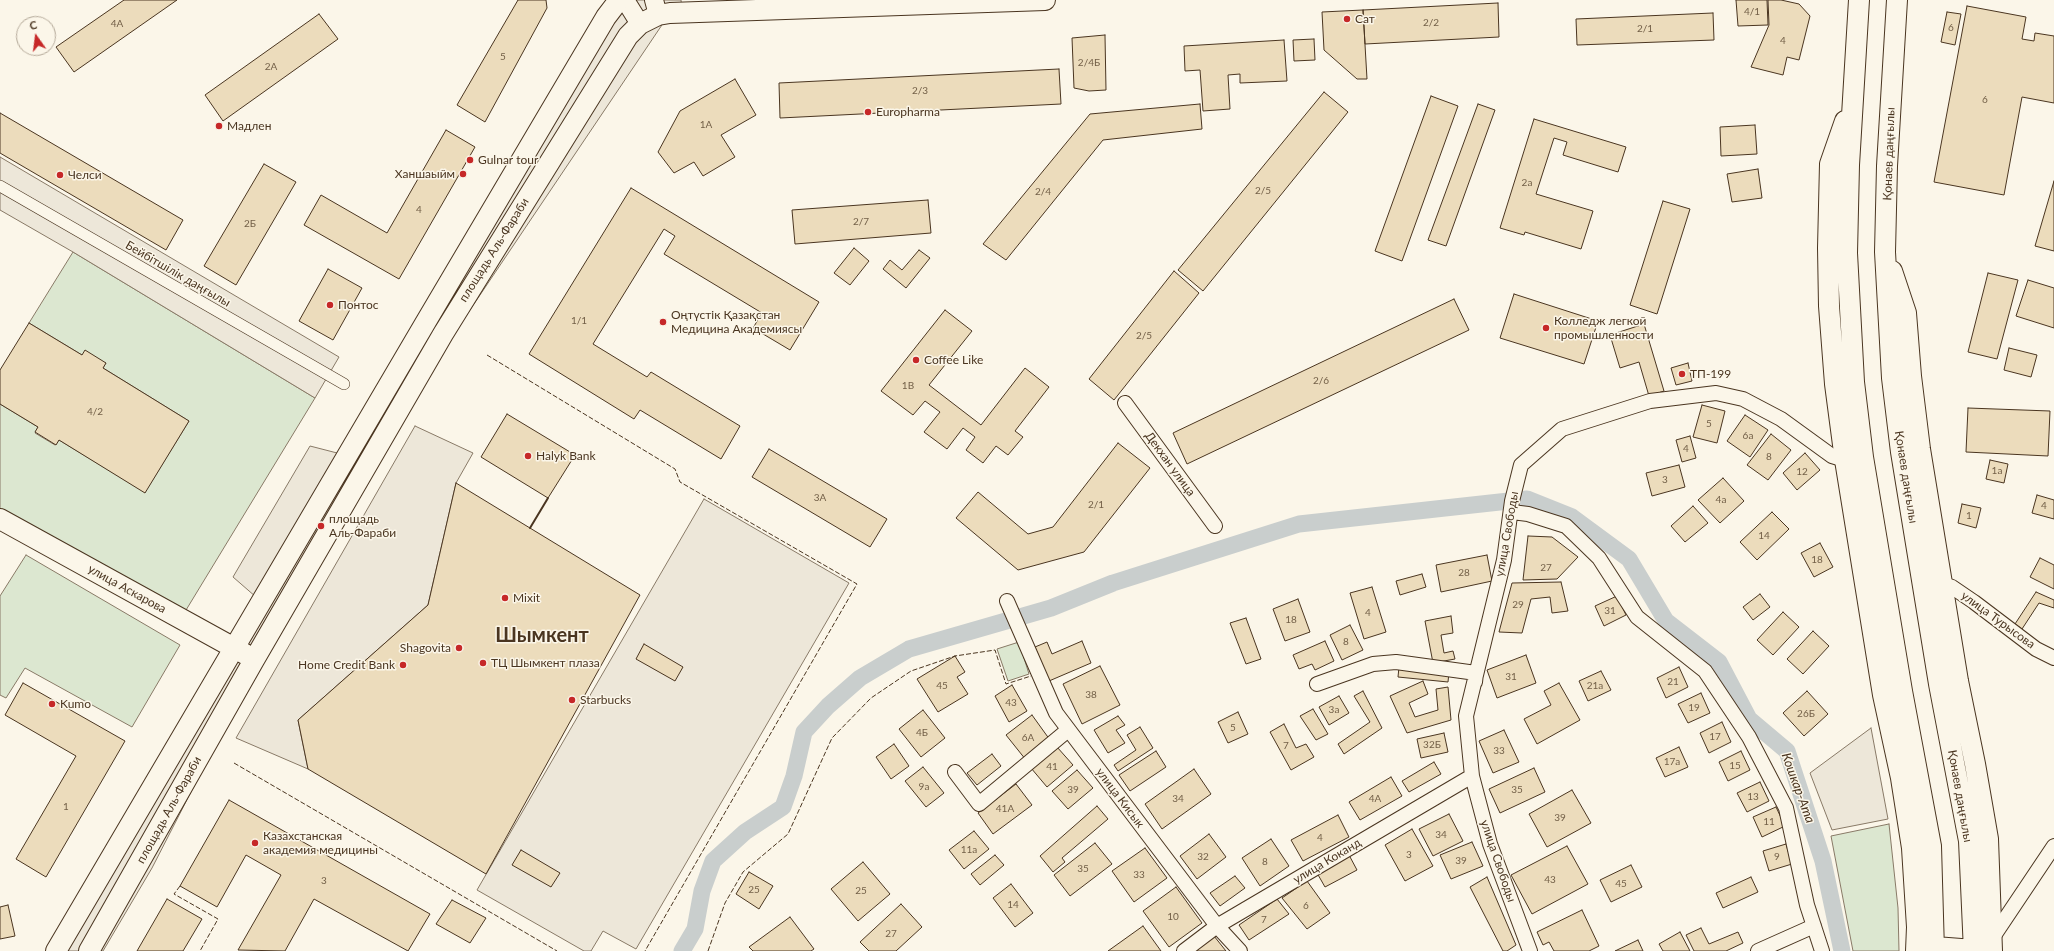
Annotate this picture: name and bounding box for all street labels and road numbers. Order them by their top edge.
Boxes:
street label: Қонаев даңғылы [1880,107,1898,201]
street label: площадь Аль-Фараби [456,195,532,305]
street label: Бейбітшілік даңғылы [123,238,233,310]
street label: Декхан улица [1142,429,1198,499]
street label: Қонаев даңғылы [1892,430,1920,524]
street label: улица Свободы [1492,490,1522,578]
street label: улица Аскарова [85,562,169,616]
street label: улица Турысова [1958,588,2038,652]
street label: Қонаев даңғылы [1945,749,1975,843]
street label: площадь Аль-Фараби [134,754,204,866]
street label: улица Кисык [1093,765,1147,831]
street label: улица Свободы [1477,818,1519,904]
street label: улица Коканд [1290,835,1364,887]

